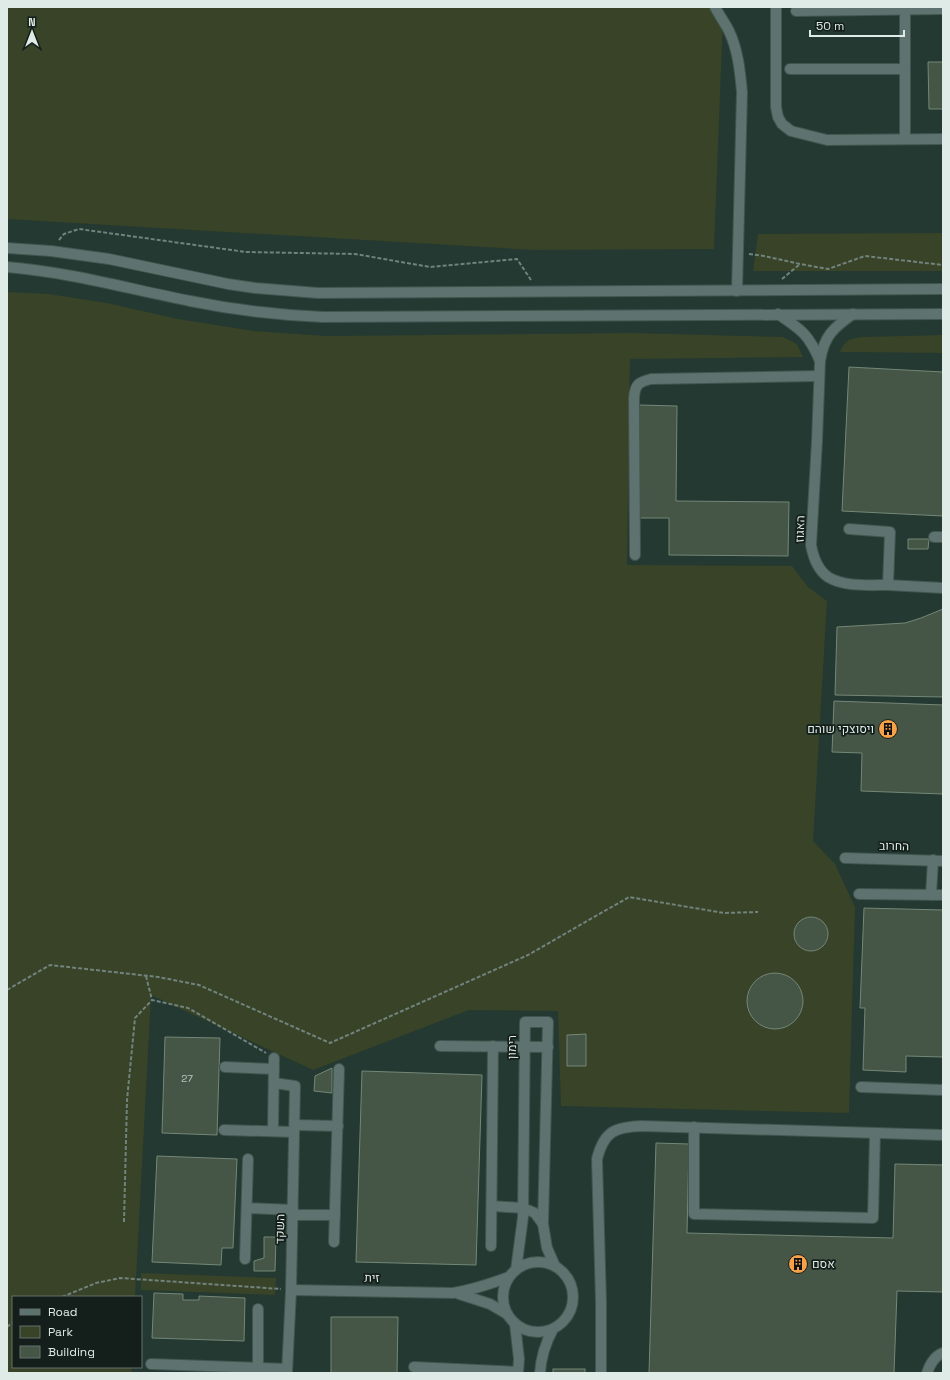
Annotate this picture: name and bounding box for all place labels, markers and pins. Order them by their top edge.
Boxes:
building icon: ויסוצקי שוהם [877,718,899,740]
place label: ויסוצקי שוהם [807,721,874,737]
building icon: אסם [787,1253,809,1275]
place label: אסם [812,1256,835,1272]

